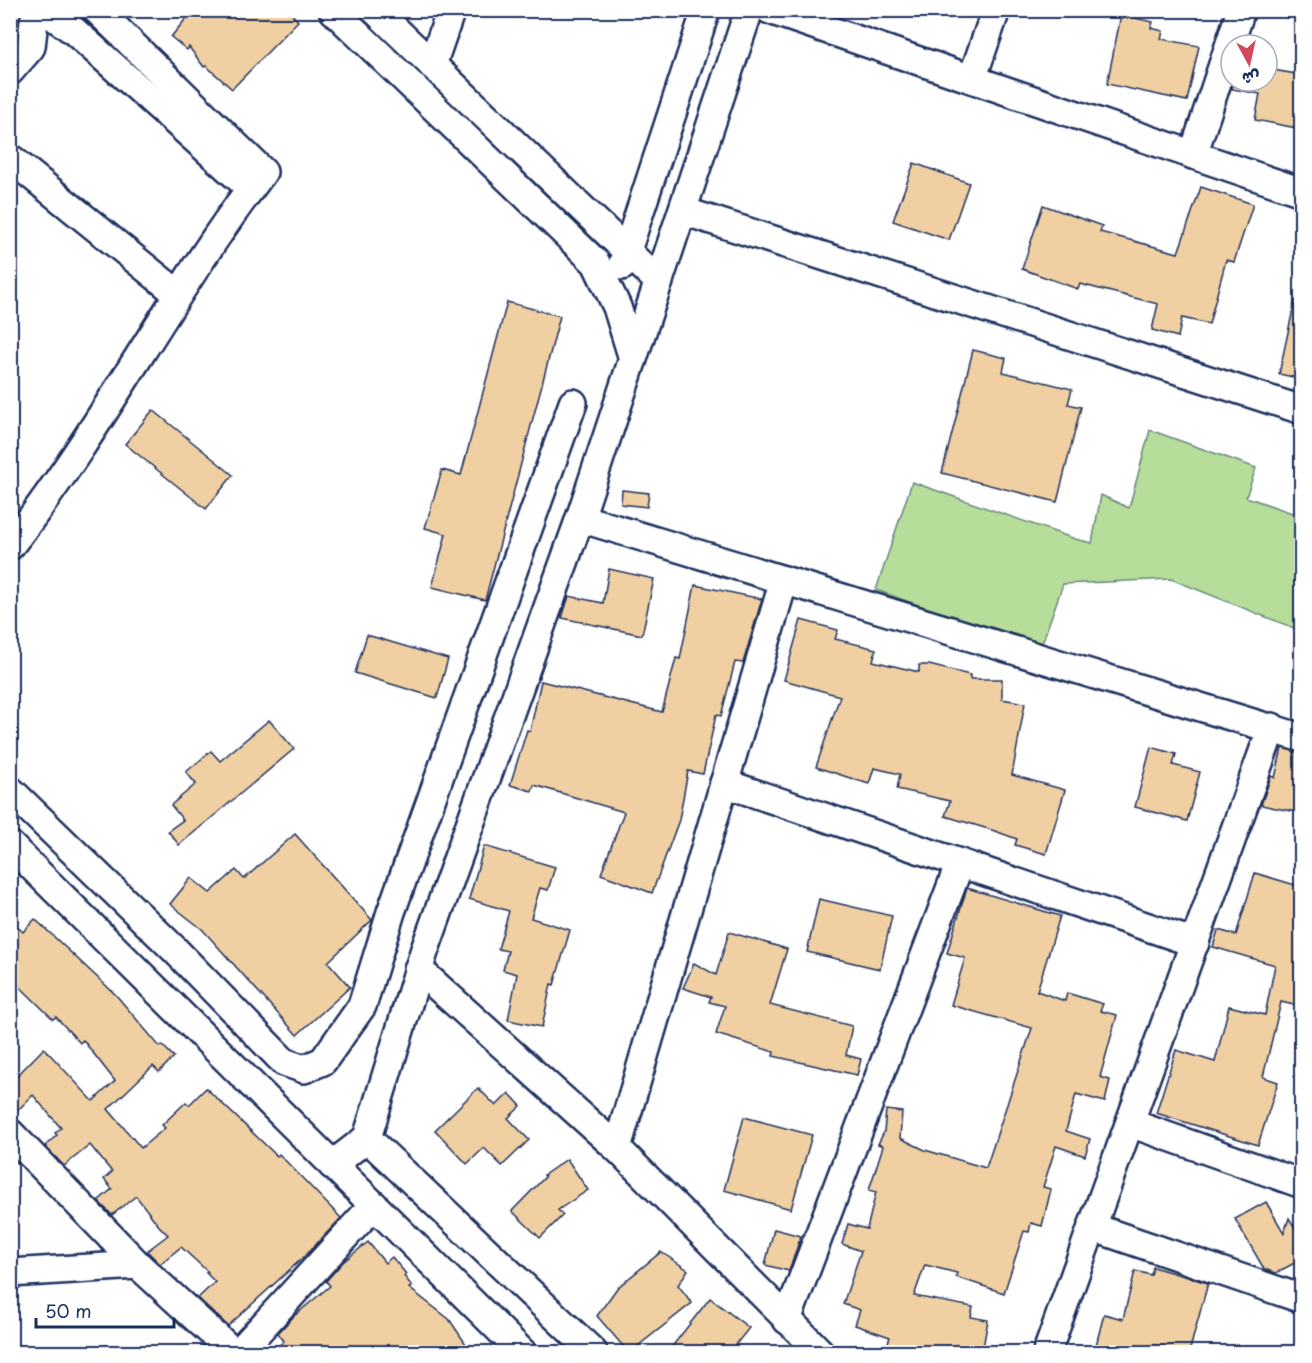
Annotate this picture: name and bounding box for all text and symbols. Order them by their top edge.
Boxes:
north arrow [1219,33,1279,93]
text: ش [1241,66,1262,92]
scale bar [36,1291,174,1329]
text: 50 m [45,1297,92,1324]

